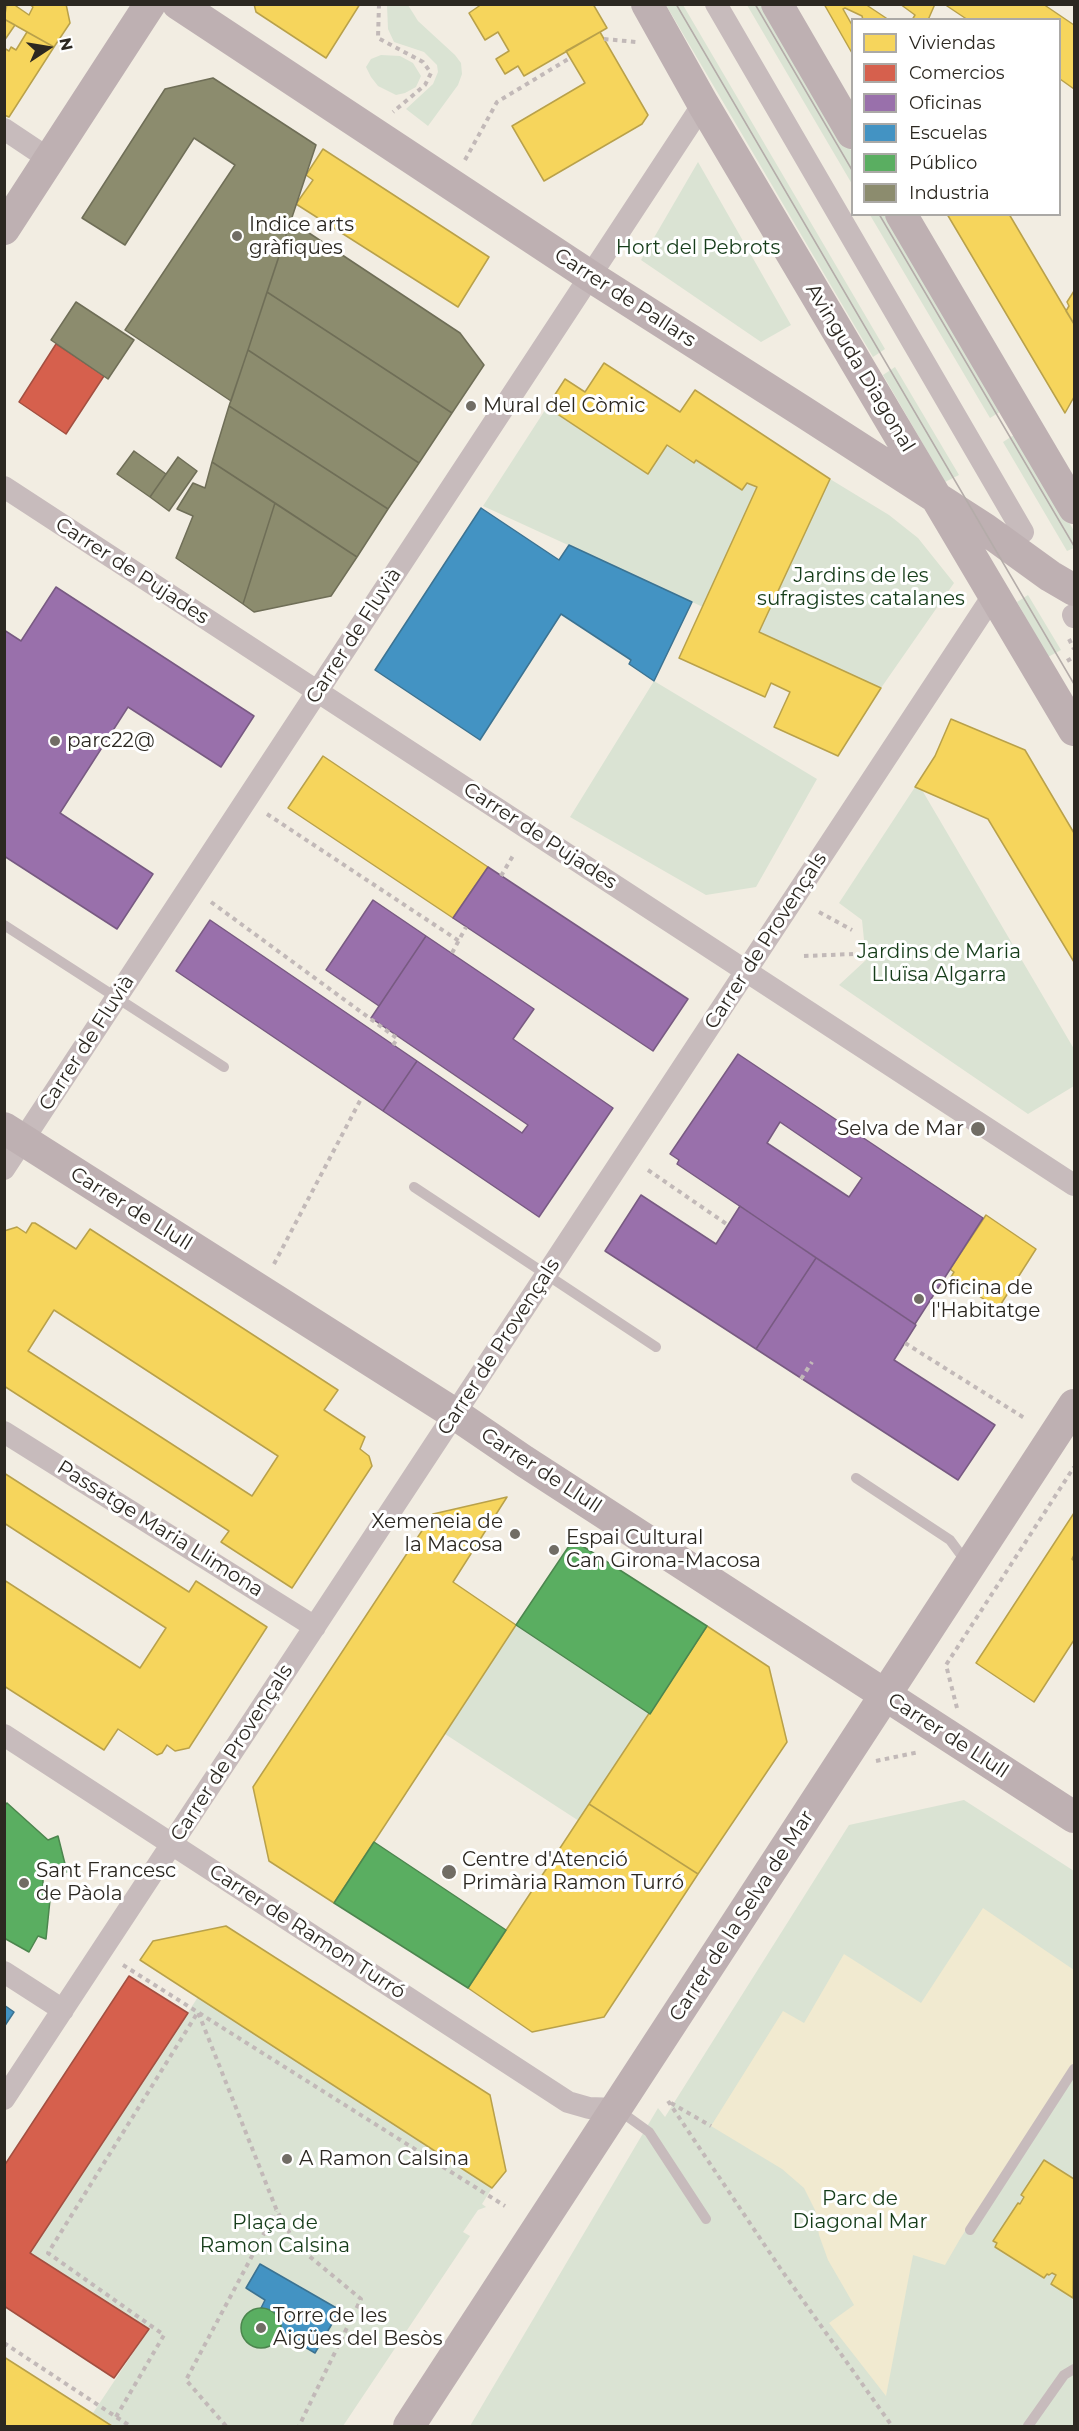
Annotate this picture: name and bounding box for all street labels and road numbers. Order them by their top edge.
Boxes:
street label: Carrer de Pallars [550,243,700,353]
street label: Avinguda Diagonal [800,280,920,456]
street label: Carrer de Pujades [51,512,213,630]
street label: Carrer de Fluvià [301,564,407,708]
street label: Carrer de Pujades [459,777,621,895]
street label: Carrer de Provençals [700,848,832,1034]
street label: Carrer de Fluvià [34,971,140,1115]
street label: Carrer de Llull [66,1162,196,1256]
street label: Carrer de Provençals [433,1254,565,1440]
street label: Carrer de Llull [476,1423,606,1519]
street label: Passatge Maria Llimona [52,1456,268,1602]
street label: Carrer de Provençals [166,1660,298,1846]
street label: Carrer de Llull [883,1688,1013,1784]
street label: Carrer de la Selva de Mar [665,1806,819,2026]
street label: Carrer de Ramon Turró [204,1860,410,2004]

